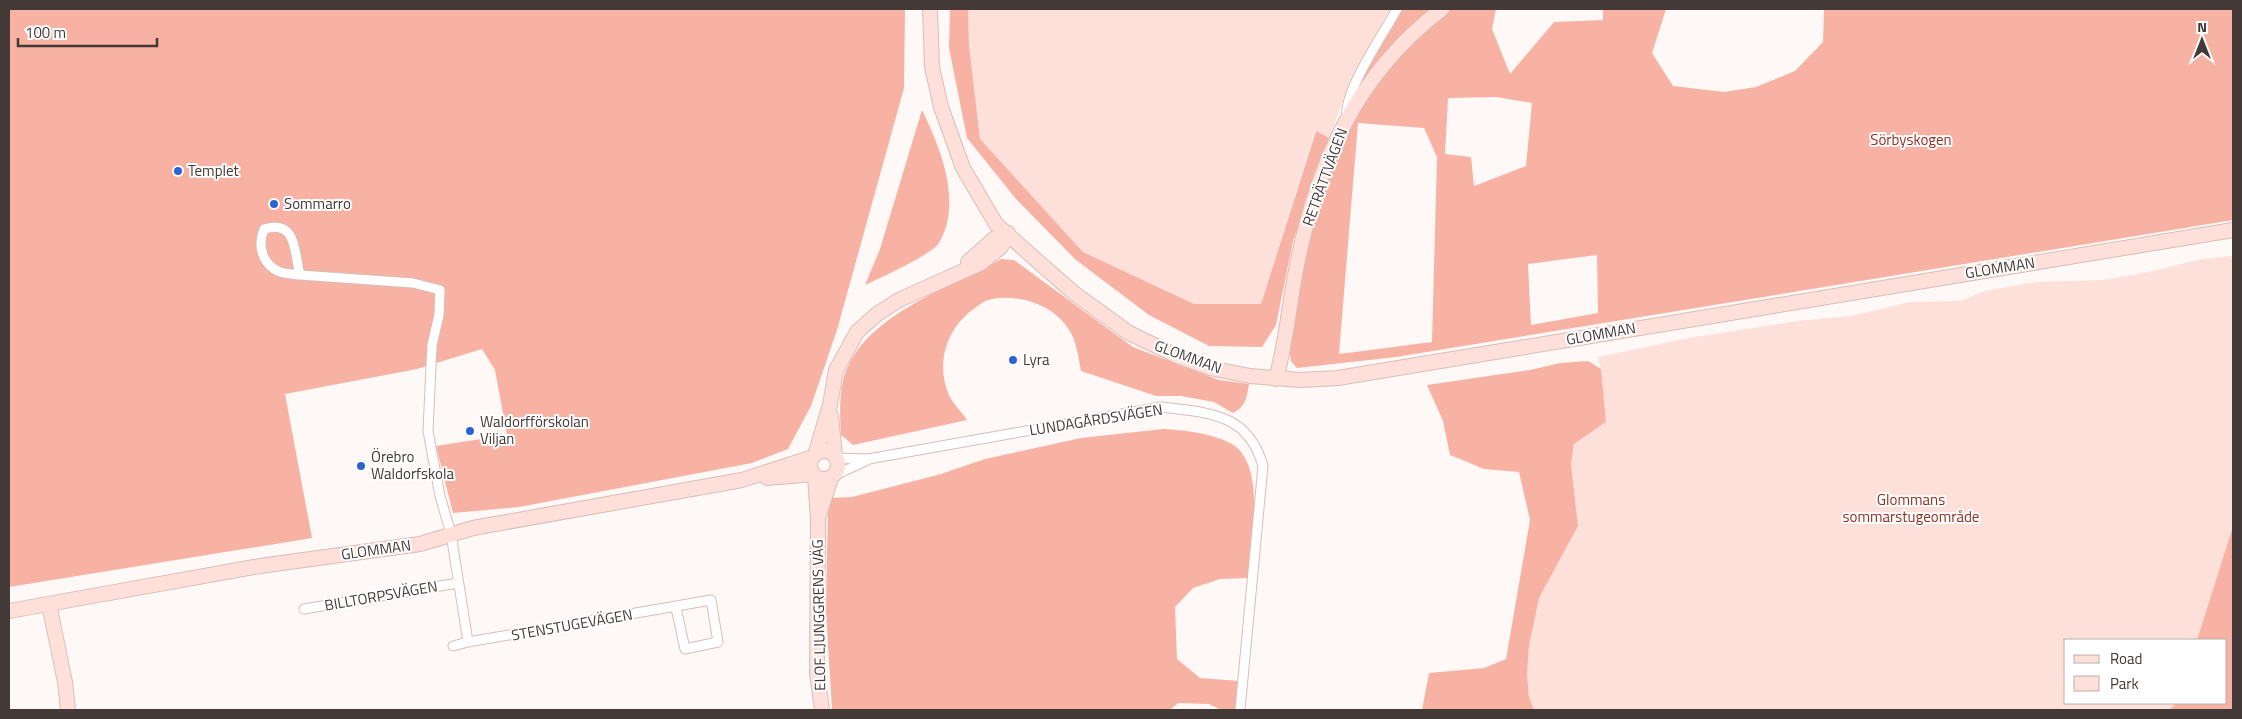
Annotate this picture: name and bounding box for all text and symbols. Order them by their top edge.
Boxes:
scale bar [18,15,156,47]
north arrow [2177,15,2227,65]
text: N [2197,16,2207,37]
text: 100 m [25,21,66,44]
street label: RETRÄTTVÄGEN [1296,124,1353,229]
park label: Sörbyskogen [1870,128,1952,151]
place label: Templet [188,159,240,182]
marker: Templet [172,165,184,177]
place label: Sommarro [284,192,351,215]
marker: Sommarro [268,198,280,210]
street label: GLOMMAN [1963,251,2036,284]
street label: GLOMMAN [1564,316,1638,351]
street label: GLOMMAN [1151,334,1225,379]
place label: Lyra [1023,348,1050,371]
marker: Lyra [1007,354,1019,366]
street label: LUNDAGÅRDSVÄGEN [1028,398,1164,441]
place label: Waldorfförskolan Viljan [480,410,589,450]
marker: Waldorfförskolan Viljan [464,425,476,437]
place label: Örebro Waldorfskola [371,445,454,485]
marker: Örebro Waldorfskola [355,460,367,472]
park label: Glommans sommarstugeområde [1843,488,1979,528]
street label: GLOMMAN [340,533,412,566]
street label: ELOF LJUNGGRENS VÄG [806,539,831,691]
street label: BILLTORPSVÄGEN [323,574,439,617]
street label: STENSTUGEVÄGEN [510,603,634,646]
legend [2064,639,2227,704]
text: Road [2110,647,2142,670]
text: Park [2110,672,2139,695]

